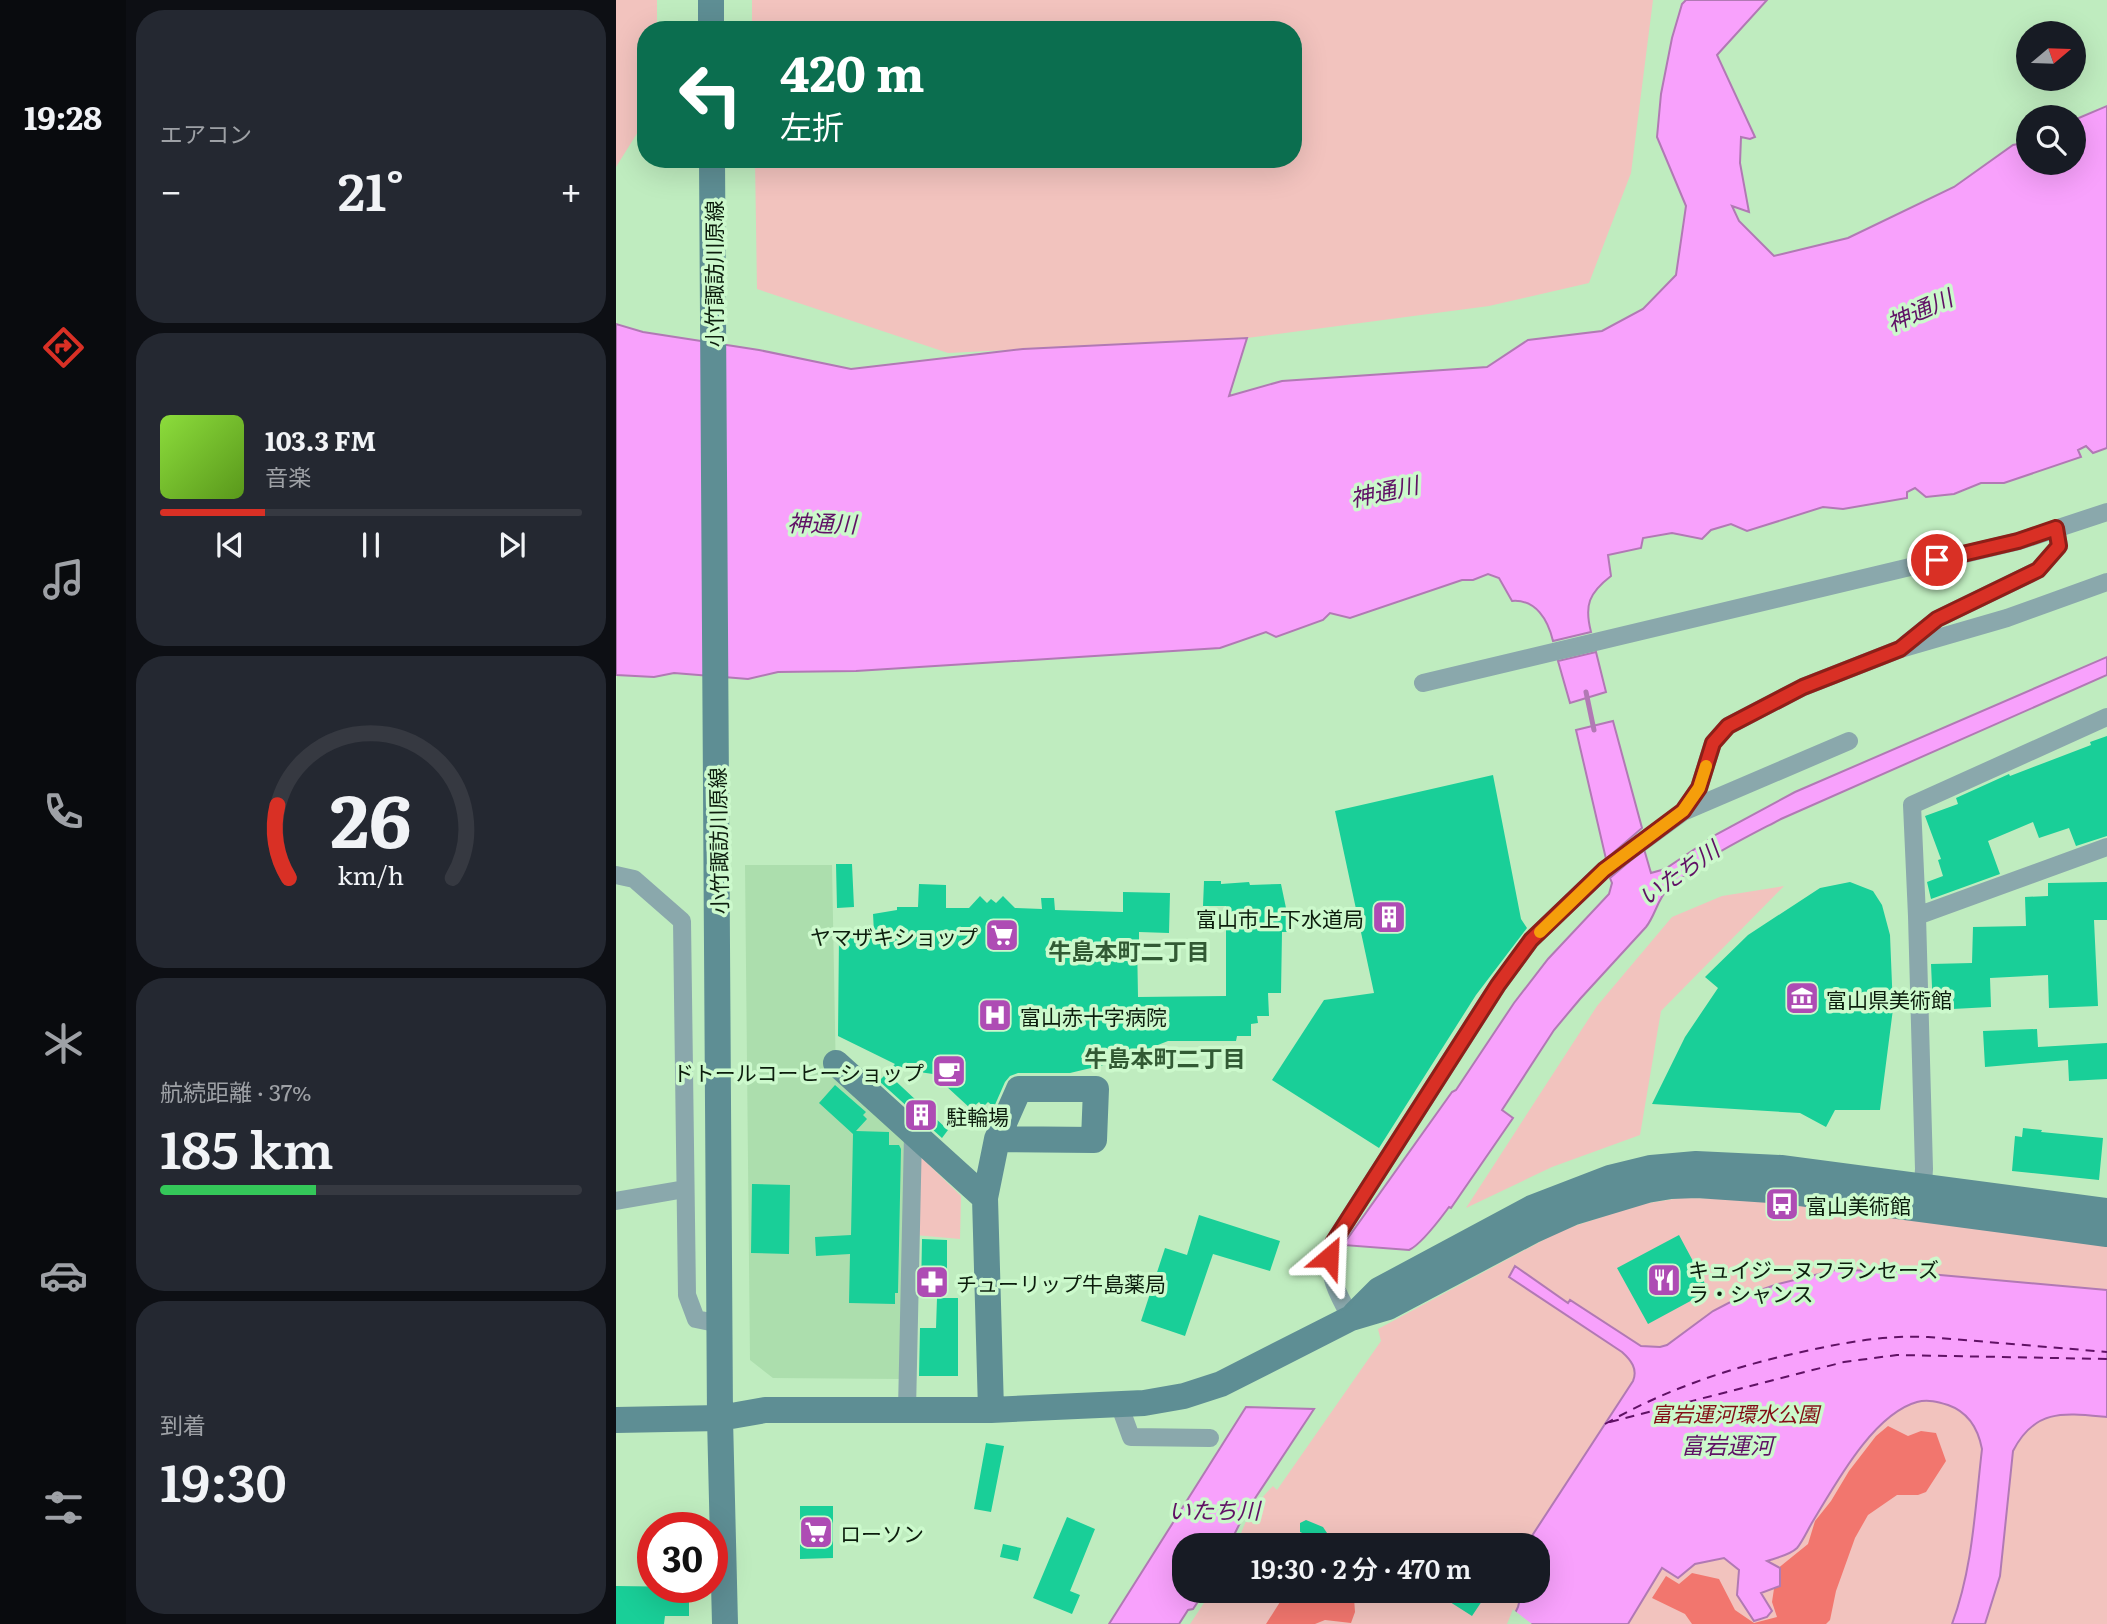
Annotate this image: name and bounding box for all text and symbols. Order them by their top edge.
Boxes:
north arrow [2016,21,2086,91]
map controls [2016,21,2086,175]
text: 420 m [780,34,925,107]
icon: left [665,49,756,140]
text: 19:28 [24,92,102,140]
text: 左折 [780,101,844,149]
button: search [2016,105,2086,175]
text: エアコン [160,116,252,150]
text: 21° [338,150,404,227]
text: − [160,160,182,217]
text: + [560,160,582,217]
street label: 小竹諏訪川原線 [697,201,728,348]
water label: 神通川 [1881,278,1960,339]
icon: directions [39,323,88,372]
text: 103.3 FM [265,420,376,459]
text: 音楽 [265,459,311,493]
water label: 神通川 [1347,466,1424,514]
water label: 神通川 [787,504,860,540]
icon: previous [211,526,249,564]
icon: pause [352,526,390,564]
icon: next [493,526,531,564]
pin [1907,530,1967,590]
icon: arrive [1918,541,1956,579]
icon: music [39,555,88,604]
text: 26 [330,762,412,870]
street label: 小竹諏訪川原線 [700,767,734,915]
icon: phone [39,787,88,836]
water label: いたち川 [1631,830,1728,912]
text: km/h [338,856,404,893]
building icon: 富山市上下水道局 [1370,898,1408,936]
place label: 富山市上下水道局 [1196,902,1364,933]
supermarket icon: ヤマザキショップ [983,916,1021,954]
place label: ヤマザキショップ [810,920,978,951]
district label: 牛島本町二丁目 [1049,933,1210,967]
museum icon: 富山県美術館 [1783,979,1821,1017]
place label: 富山県美術館 [1826,983,1952,1014]
hospital icon: 富山赤十字病院 [976,996,1014,1034]
place label: 富山赤十字病院 [1020,1000,1167,1031]
icon: climate [39,1019,88,1068]
district label: 牛島本町二丁目 [1085,1040,1246,1074]
cafe icon: ドトールコーヒーショップ [930,1052,968,1090]
place label: ドトールコーヒーショップ [673,1056,924,1087]
text: 航続距離 · 37% [160,1074,312,1108]
building icon: 駐輪場 [902,1096,940,1134]
place label: 駐輪場 [946,1100,1009,1131]
text: 185 km [160,1108,334,1185]
bus stop icon: 富山美術館 [1763,1185,1801,1223]
place label: 富山美術館 [1806,1189,1911,1220]
position arrow [1292,1220,1366,1294]
icon: car [39,1251,88,1300]
place label: キュイジーヌフランセーズ ラ・シャンス [1688,1253,1939,1308]
restaurant icon: キュイジーヌフランセーズ ラ・シャンス [1645,1261,1683,1299]
pharmacy icon: チューリップ牛島薬局 [913,1263,951,1301]
place label: チューリップ牛島薬局 [956,1267,1166,1298]
park label: 富岩運河環水公園 [1651,1397,1822,1428]
text: 到着 [160,1407,206,1441]
water label: 富岩運河 [1681,1427,1777,1461]
text: 19:30 [160,1441,287,1518]
icon: filters [39,1483,88,1532]
water label: いたち川 [1168,1492,1263,1526]
speed limit sign: 30 [637,1512,728,1603]
supermarket icon: ローソン [797,1513,835,1551]
place label: ローソン [840,1517,924,1548]
text: 19:30 · 2 分 · 470 m [1251,1548,1471,1587]

